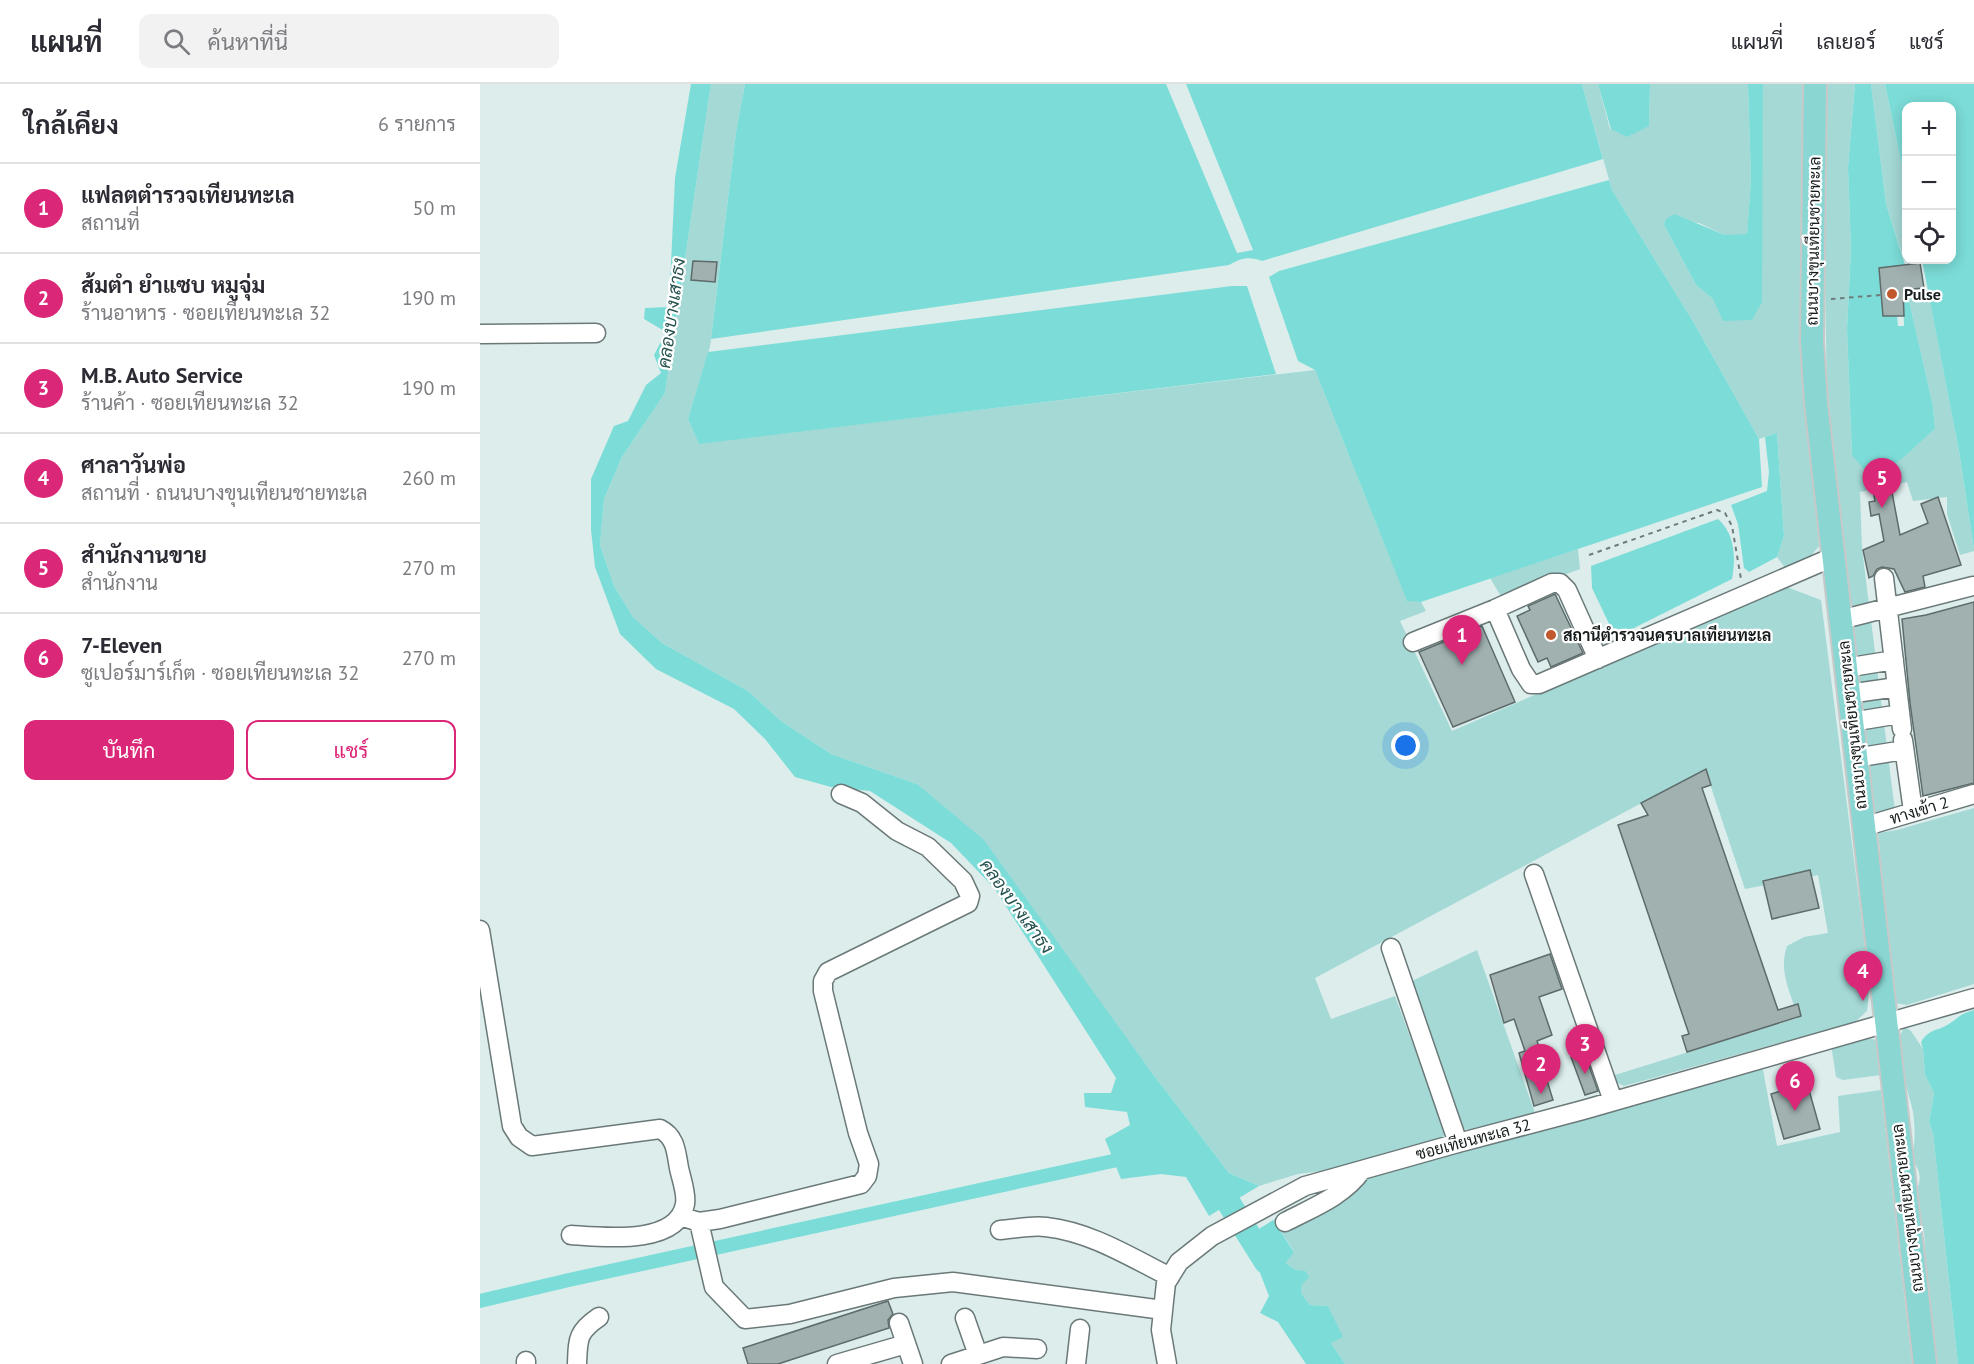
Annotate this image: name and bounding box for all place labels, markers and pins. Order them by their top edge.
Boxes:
place label: Pulse [1904,284,1941,304]
marker: Pulse [1885,287,1899,301]
pin: 5 [1862,458,1902,508]
pin: 1 [1442,616,1482,665]
place label: สถานีตำรวจนครบาลเทียนทะเล [1563,625,1771,645]
marker: สถานีตำรวจนครบาลเทียนทะเล [1544,628,1558,642]
pin: 4 [1844,952,1882,1001]
pin: 3 [1566,1024,1604,1074]
pin: 2 [1522,1044,1560,1094]
pin: 6 [1776,1062,1814,1111]

